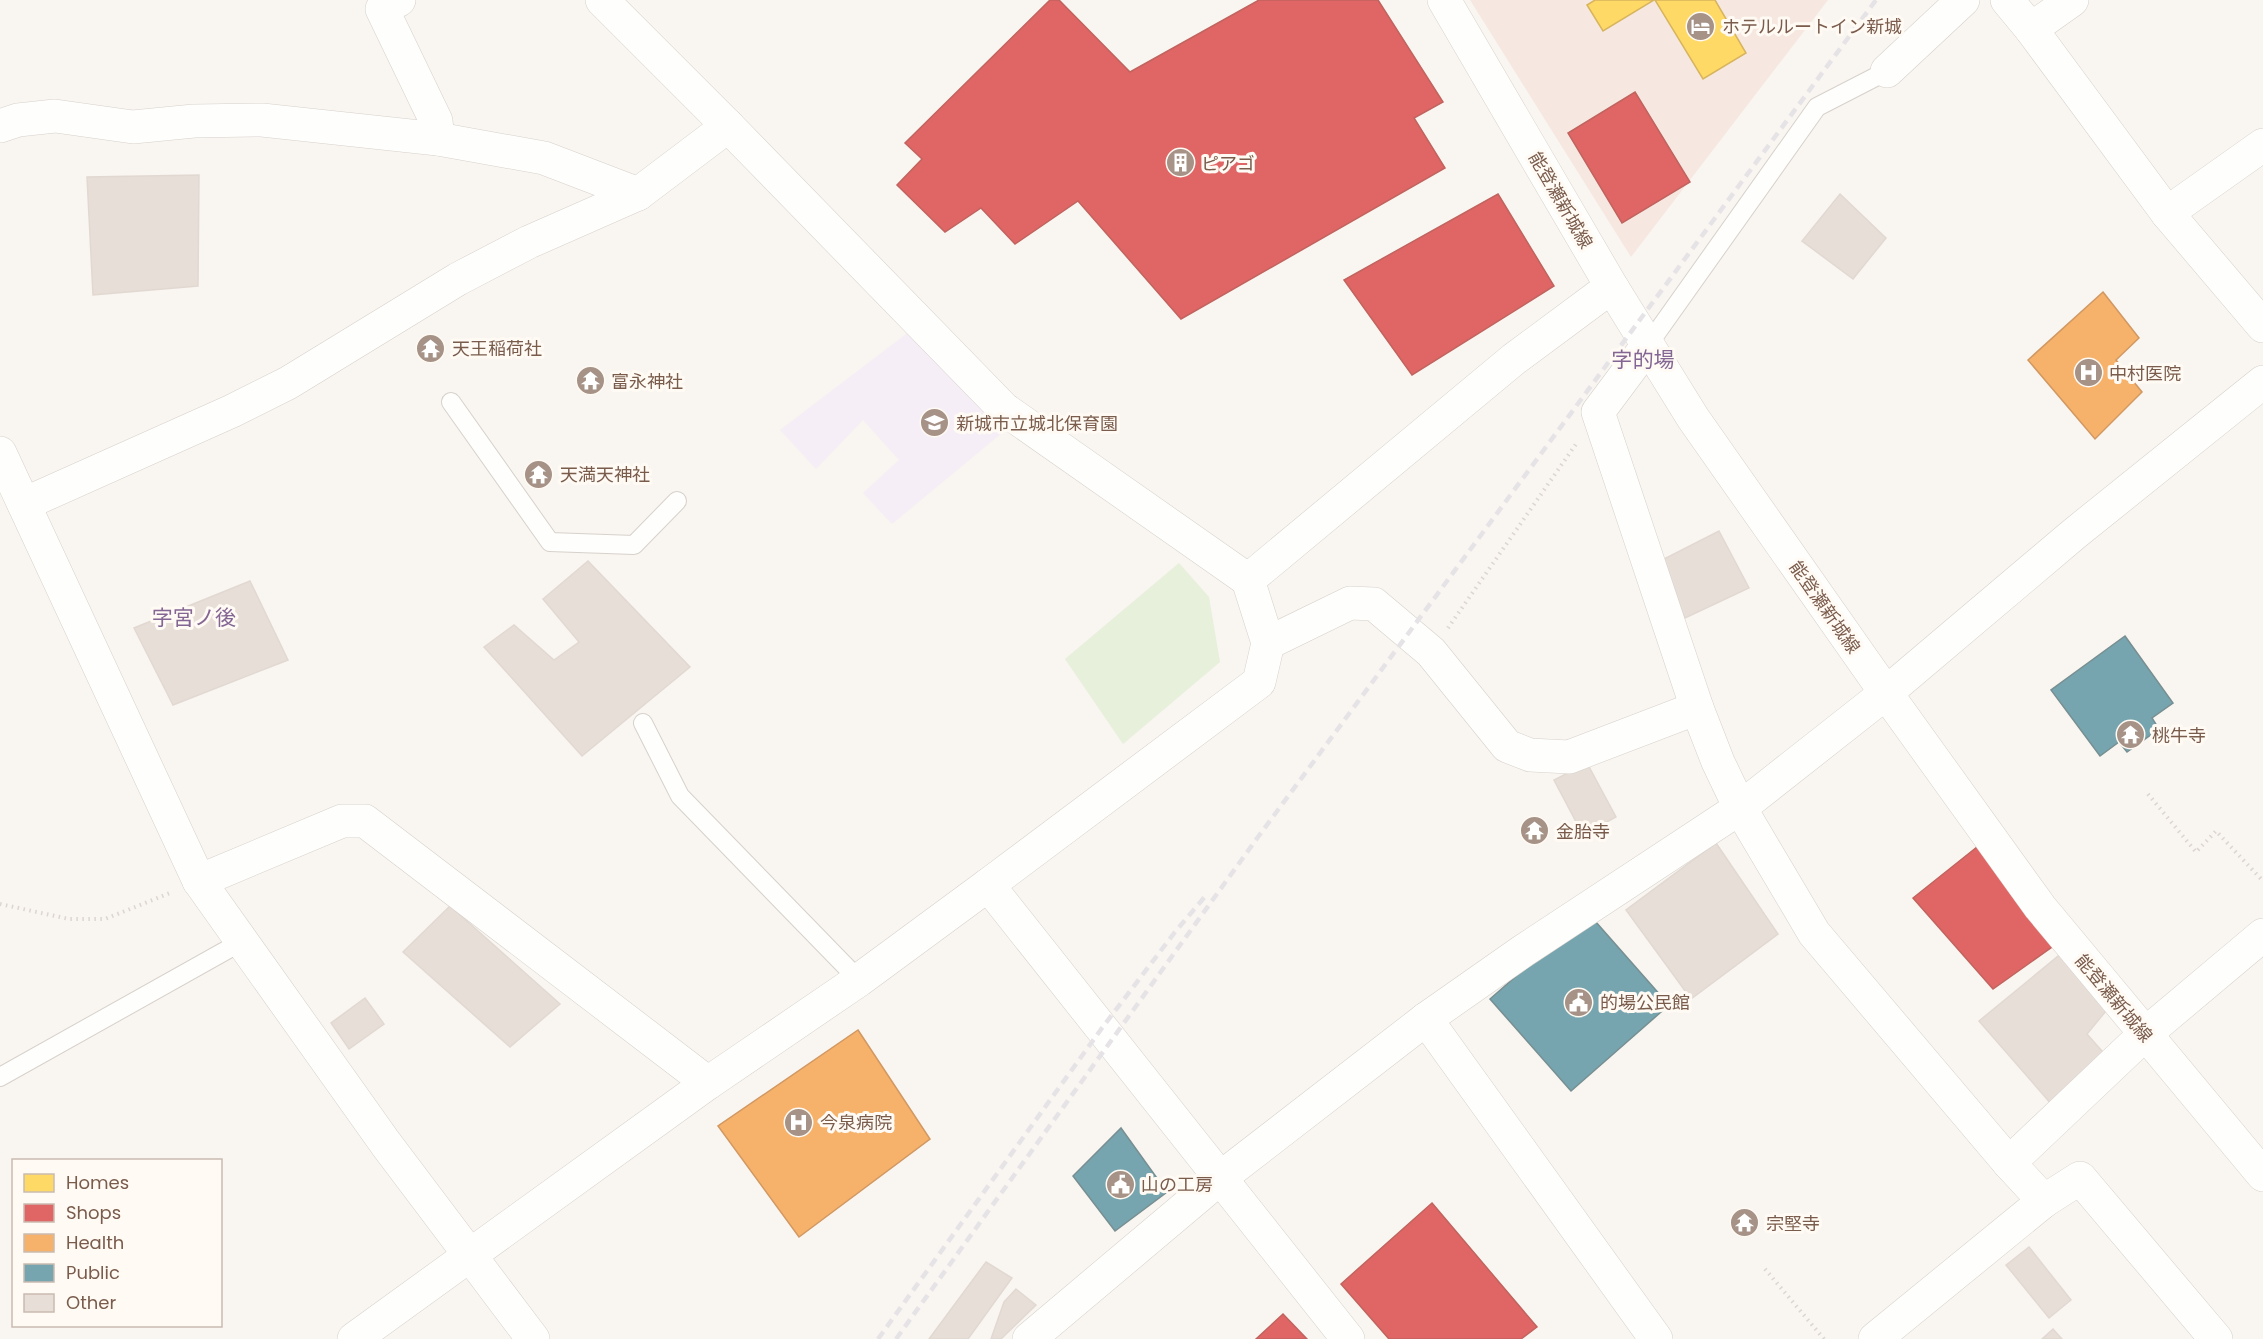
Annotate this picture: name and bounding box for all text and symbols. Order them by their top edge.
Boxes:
hotel icon: ホテルルートイン新城 [1685,10,1717,42]
place label: ホテルルートイン新城 [1722,14,1902,39]
building icon: ピアゴ [1164,147,1196,179]
street label: 能登瀬新城線 [1523,147,1599,253]
place label: ピアゴ [1201,151,1255,176]
temple icon: 天王稲荷社 [415,332,447,364]
place label: 天王稲荷社 [452,336,542,361]
district label: 字的場 [1612,345,1675,374]
hospital icon: 中村医院 [2072,357,2104,389]
place label: 中村医院 [2109,361,2181,386]
temple icon: 富永神社 [574,365,606,397]
place label: 富永神社 [611,369,683,394]
school or university icon: 新城市立城北保育園 [919,407,951,439]
place label: 新城市立城北保育園 [956,411,1118,436]
temple icon: 天満天神社 [523,458,555,490]
place label: 天満天神社 [560,462,650,487]
street label: 能登瀬新城線 [1784,556,1866,658]
district label: 字宮ノ後 [152,603,236,632]
temple icon: 桃牛寺 [2115,719,2147,751]
place label: 桃牛寺 [2152,723,2206,748]
temple icon: 金胎寺 [1519,815,1551,847]
place label: 金胎寺 [1556,819,1610,844]
street label: 能登瀬新城線 [2070,949,2158,1047]
public building icon: 的場公民館 [1563,986,1595,1018]
place label: 的場公民館 [1600,990,1690,1015]
hospital icon: 今泉病院 [783,1106,815,1138]
place label: 今泉病院 [820,1110,892,1135]
legend [12,1159,222,1327]
public building icon: 山の工房 [1104,1168,1136,1200]
text: Homes [66,1170,129,1195]
place label: 山の工房 [1141,1172,1213,1197]
text: Shops [66,1200,121,1225]
temple icon: 宗堅寺 [1729,1207,1761,1239]
place label: 宗堅寺 [1766,1211,1820,1236]
text: Health [66,1230,124,1255]
text: Public [66,1260,120,1285]
text: Other [66,1290,116,1315]

